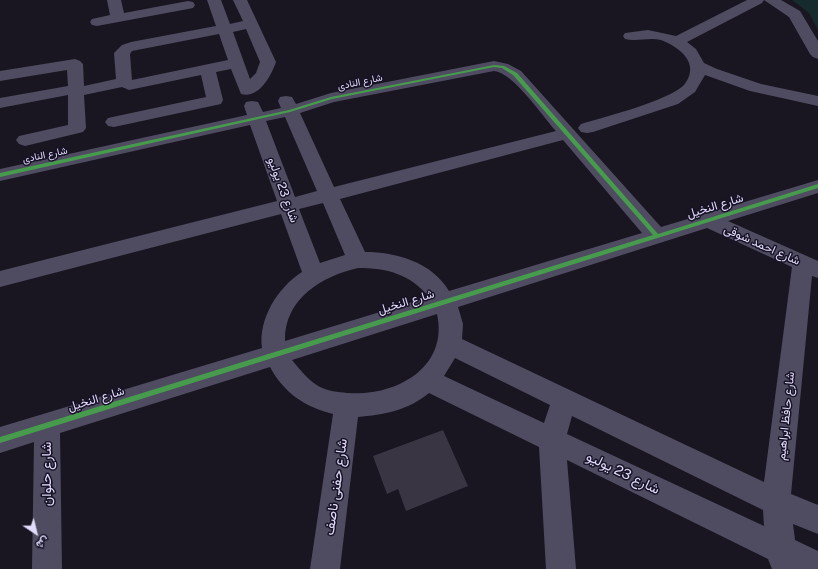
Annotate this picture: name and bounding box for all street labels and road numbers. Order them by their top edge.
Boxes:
street label: شارع النادى [336,71,384,93]
street label: شارع النادى [21,144,69,166]
street label: شارع 23 يوليو [265,155,301,225]
street label: شارع النخيل [685,191,745,221]
street label: شارع احمد شوقى [722,222,802,268]
street label: شارع النخيل [376,287,436,317]
street label: شارع حافظ ابراهيم [774,371,798,461]
street label: شارع النخيل [66,384,126,414]
street label: شارع حفنى ناصف [321,438,351,536]
street label: شارع حلوان [39,442,55,506]
street label: شارع 23 يوليو [584,448,662,498]

